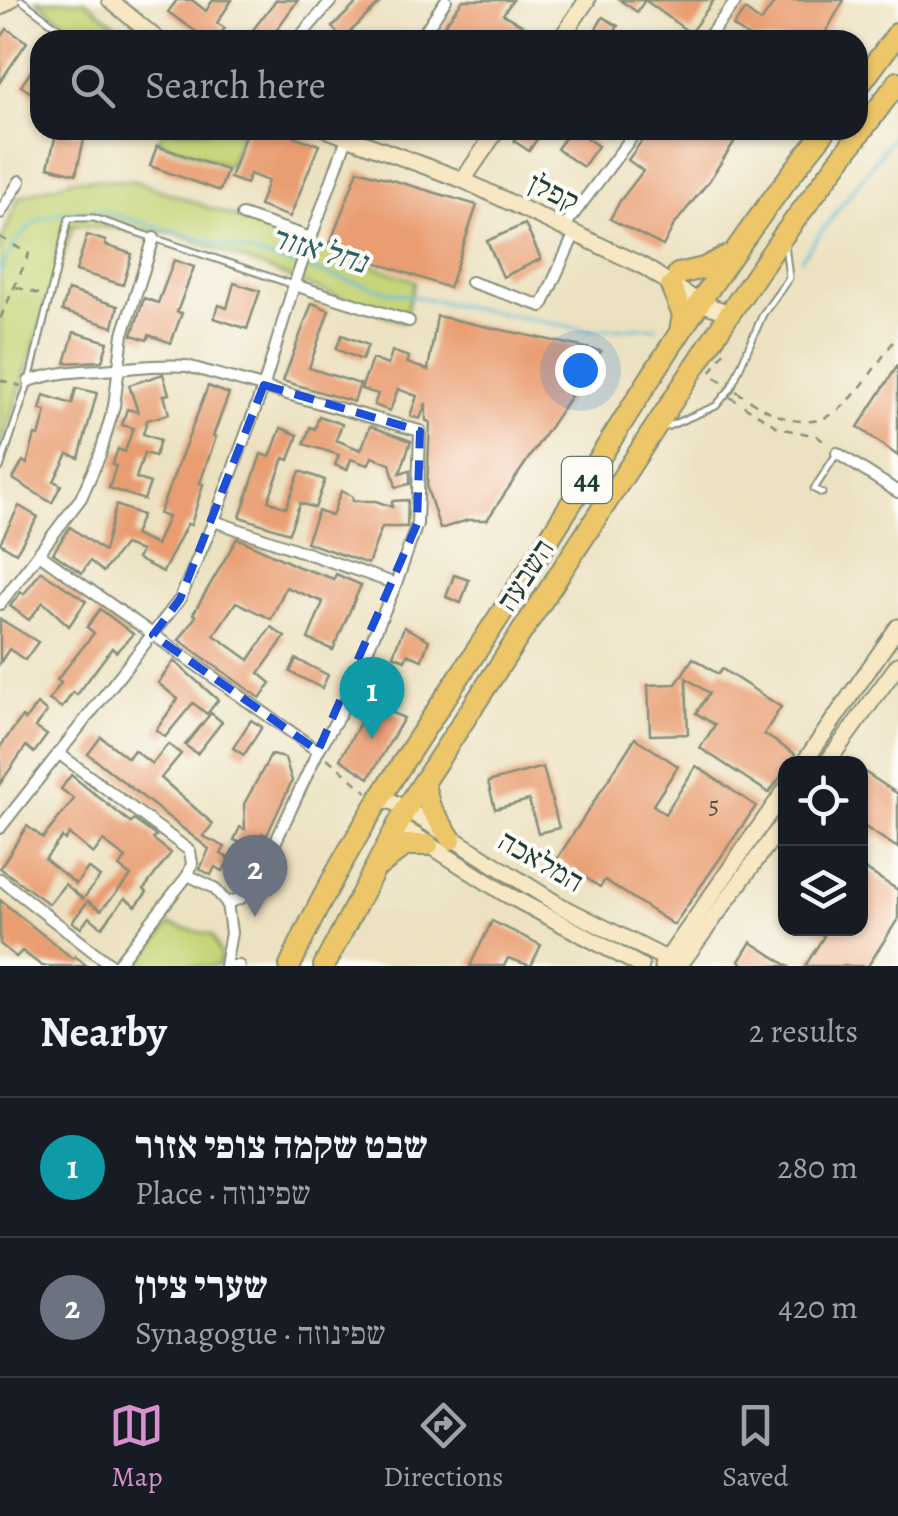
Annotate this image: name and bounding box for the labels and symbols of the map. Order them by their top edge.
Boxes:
street label: קפלן [522,163,586,221]
water label: נחל אזור [266,214,374,284]
your location [555,345,606,396]
road number: 44 [562,457,612,503]
street label: השבעה [487,531,563,619]
pin: 1 [340,656,404,739]
house number: 5 [709,788,719,822]
street label: המלאכה [491,821,591,901]
pin: 2 [222,834,288,917]

